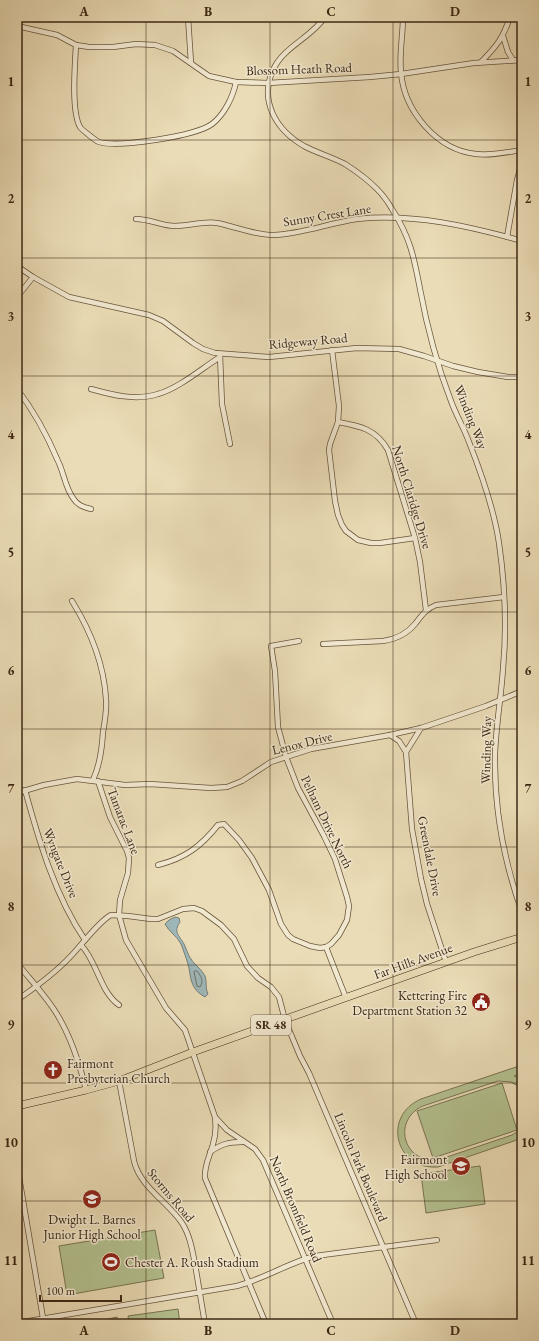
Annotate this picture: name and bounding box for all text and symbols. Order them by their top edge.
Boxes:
text: A [78,3,89,20]
text: B [204,3,212,20]
text: C [326,3,336,20]
text: D [450,3,460,20]
street label: Blossom Heath Road [246,59,353,79]
text: 1 [8,73,15,90]
text: 1 [525,73,532,90]
text: 2 [8,190,15,207]
text: 2 [525,190,532,207]
street label: Sunny Crest Lane [282,200,372,230]
text: 3 [8,308,15,325]
text: 3 [525,308,532,325]
street label: Ridgeway Road [268,329,349,353]
street label: Winding Way [450,382,492,452]
text: 4 [8,426,15,443]
text: 4 [525,426,532,443]
street label: North Claridge Drive [388,443,436,551]
text: 5 [8,544,14,561]
text: 5 [525,544,531,561]
text: 6 [8,662,15,679]
text: 6 [525,662,532,679]
street label: Winding Way [477,716,495,784]
street label: Lenox Drive [270,727,334,759]
street label: Pelham Drive North [297,773,357,872]
text: 7 [8,780,15,797]
text: 7 [525,780,532,797]
street label: Tamarac Lane [104,785,144,857]
street label: Greendale Drive [414,815,446,897]
street label: Wyngate Drive [39,826,83,900]
text: 8 [8,898,15,915]
text: 8 [525,898,532,915]
street label: Far Hills Avenue [371,939,455,983]
place label: Kettering Fire Department Station 32 [352,987,468,1019]
public building icon: Kettering Fire Department Station 32 [470,991,492,1013]
road number: SR 48 [251,1015,291,1035]
text: 9 [8,1016,15,1033]
text: 9 [525,1016,532,1033]
place label: Fairmont Presbyterian Church [67,1055,171,1087]
church icon: Fairmont Presbyterian Church [42,1059,64,1081]
street label: Lincoln Park Boulevard [330,1110,392,1225]
text: 10 [4,1134,18,1151]
text: 10 [521,1134,535,1151]
place label: Fairmont High School [385,1151,447,1183]
street label: North Bromfield Road [266,1153,326,1265]
school or university icon: Fairmont High School [450,1155,472,1177]
street label: Storms Road [144,1165,199,1226]
school or university icon: Dwight L. Barnes Junior High School [81,1188,103,1210]
place label: Dwight L. Barnes Junior High School [42,1211,141,1243]
sports icon: Chester A. Roush Stadium [100,1251,122,1273]
text: 11 [4,1252,18,1269]
text: 11 [521,1252,535,1269]
place label: Chester A. Roush Stadium [125,1254,259,1271]
scale bar [40,1277,121,1303]
text: 100 m [46,1283,76,1299]
text: A [78,1322,89,1339]
text: B [204,1322,212,1339]
text: C [326,1322,336,1339]
text: D [450,1322,460,1339]

